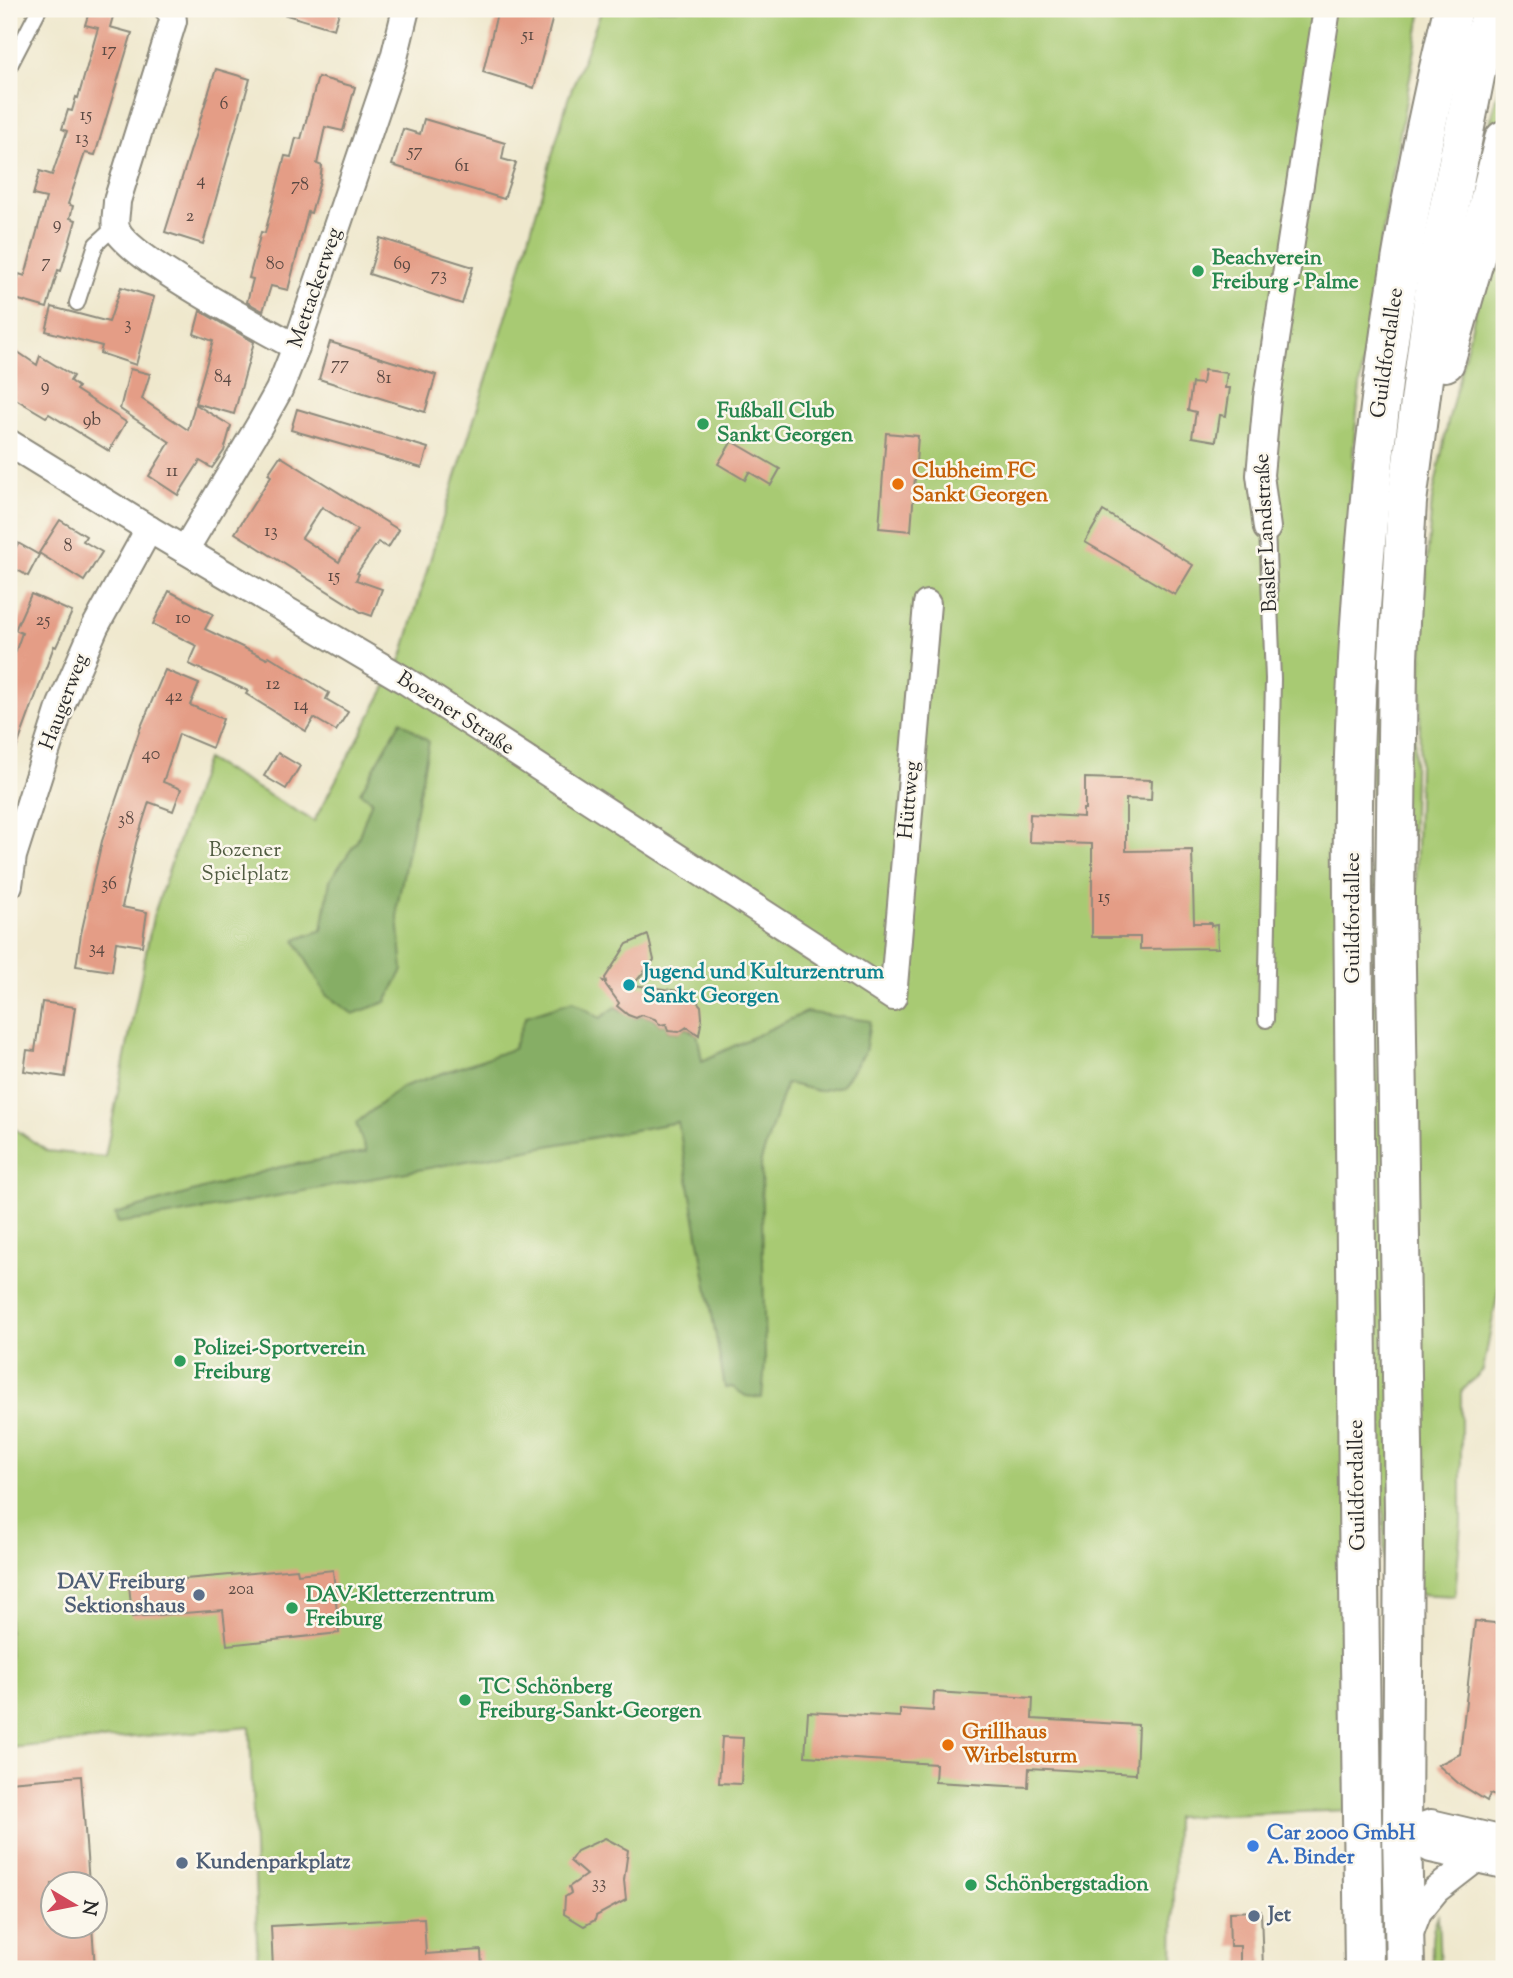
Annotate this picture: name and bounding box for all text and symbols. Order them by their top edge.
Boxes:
house number: 51 [521,23,534,49]
house number: 17 [101,38,117,64]
house number: 6 [220,92,229,118]
house number: 15 [80,103,92,129]
house number: 13 [75,126,89,152]
house number: 57 [406,139,423,165]
house number: 61 [455,154,469,180]
house number: 4 [196,168,206,194]
house number: 78 [291,173,309,199]
house number: 2 [186,204,195,230]
house number: 9 [53,212,62,238]
street label: Mettackerweg [281,224,351,352]
place label: Beachverein Freiburg - Palme [1212,244,1359,298]
house number: 7 [41,250,51,276]
house number: 80 [266,252,284,278]
house number: 69 [393,252,411,278]
house number: 73 [431,263,447,289]
marker: Beachverein Freiburg - Palme [1190,263,1206,279]
street label: Guildfordallee [1364,286,1412,420]
house number: 3 [124,312,132,338]
house number: 77 [331,352,349,378]
house number: 84 [214,365,232,391]
house number: 81 [376,366,392,392]
house number: 9 [41,374,50,400]
place label: Fußball Club Sankt Georgen [717,397,854,451]
house number: 9b [83,408,101,434]
marker: Fußball Club Sankt Georgen [695,416,711,432]
street label: Basler Landstraße [1248,453,1286,613]
place label: Clubheim FC Sankt Georgen [912,457,1049,511]
house number: 11 [166,459,178,485]
marker: Clubheim FC Sankt Georgen [890,476,906,492]
house number: 13 [264,519,278,545]
house number: 8 [64,534,73,560]
house number: 15 [328,564,340,590]
house number: 10 [175,606,191,632]
house number: 25 [36,608,50,634]
street label: Haugerweg [33,649,97,755]
street label: Bozener Straße [390,665,520,763]
house number: 12 [266,672,281,698]
house number: 42 [165,684,183,710]
house number: 14 [293,693,309,719]
house number: 40 [142,742,160,768]
street label: Hüttweg [892,760,928,840]
house number: 38 [118,807,134,833]
park label: Bozener Spielplatz [201,836,289,890]
street label: Guildfordallee [1339,852,1369,984]
house number: 36 [101,872,117,898]
house number: 15 [1098,885,1110,911]
house number: 34 [89,936,105,962]
place label: Jugend und Kulturzentrum Sankt Georgen [641,958,885,1012]
marker: Jugend und Kulturzentrum Sankt Georgen [621,977,637,993]
place label: Polizei-Sportverein Freiburg [194,1334,366,1388]
marker: Polizei-Sportverein Freiburg [172,1353,188,1369]
street label: Guildfordallee [1342,1419,1374,1551]
place label: DAV Freiburg Sektionshaus [57,1568,186,1622]
house number: 20a [228,1577,254,1603]
place label: DAV-Kletterzentrum Freiburg [306,1581,495,1635]
marker: DAV Freiburg Sektionshaus [191,1587,207,1603]
marker: DAV-Kletterzentrum Freiburg [284,1600,300,1616]
place label: TC Schönberg Freiburg-Sankt-Georgen [479,1673,702,1727]
marker: TC Schönberg Freiburg-Sankt-Georgen [457,1692,473,1708]
place label: Grillhaus Wirbelsturm [962,1718,1078,1772]
marker: Grillhaus Wirbelsturm [940,1737,956,1753]
place label: Car 2000 GmbH A. Binder [1267,1819,1416,1873]
marker: Car 2000 GmbH A. Binder [1245,1838,1261,1854]
place label: Kundenparkplatz [196,1848,351,1878]
marker: Kundenparkplatz [174,1855,190,1871]
north arrow [38,1870,108,1940]
place label: Schönbergstadion [985,1870,1149,1900]
house number: 33 [592,1871,606,1897]
marker: Schönbergstadion [963,1877,979,1893]
text: N [74,1898,103,1917]
place label: Jet [1266,1901,1292,1931]
marker: Jet [1246,1908,1262,1924]

